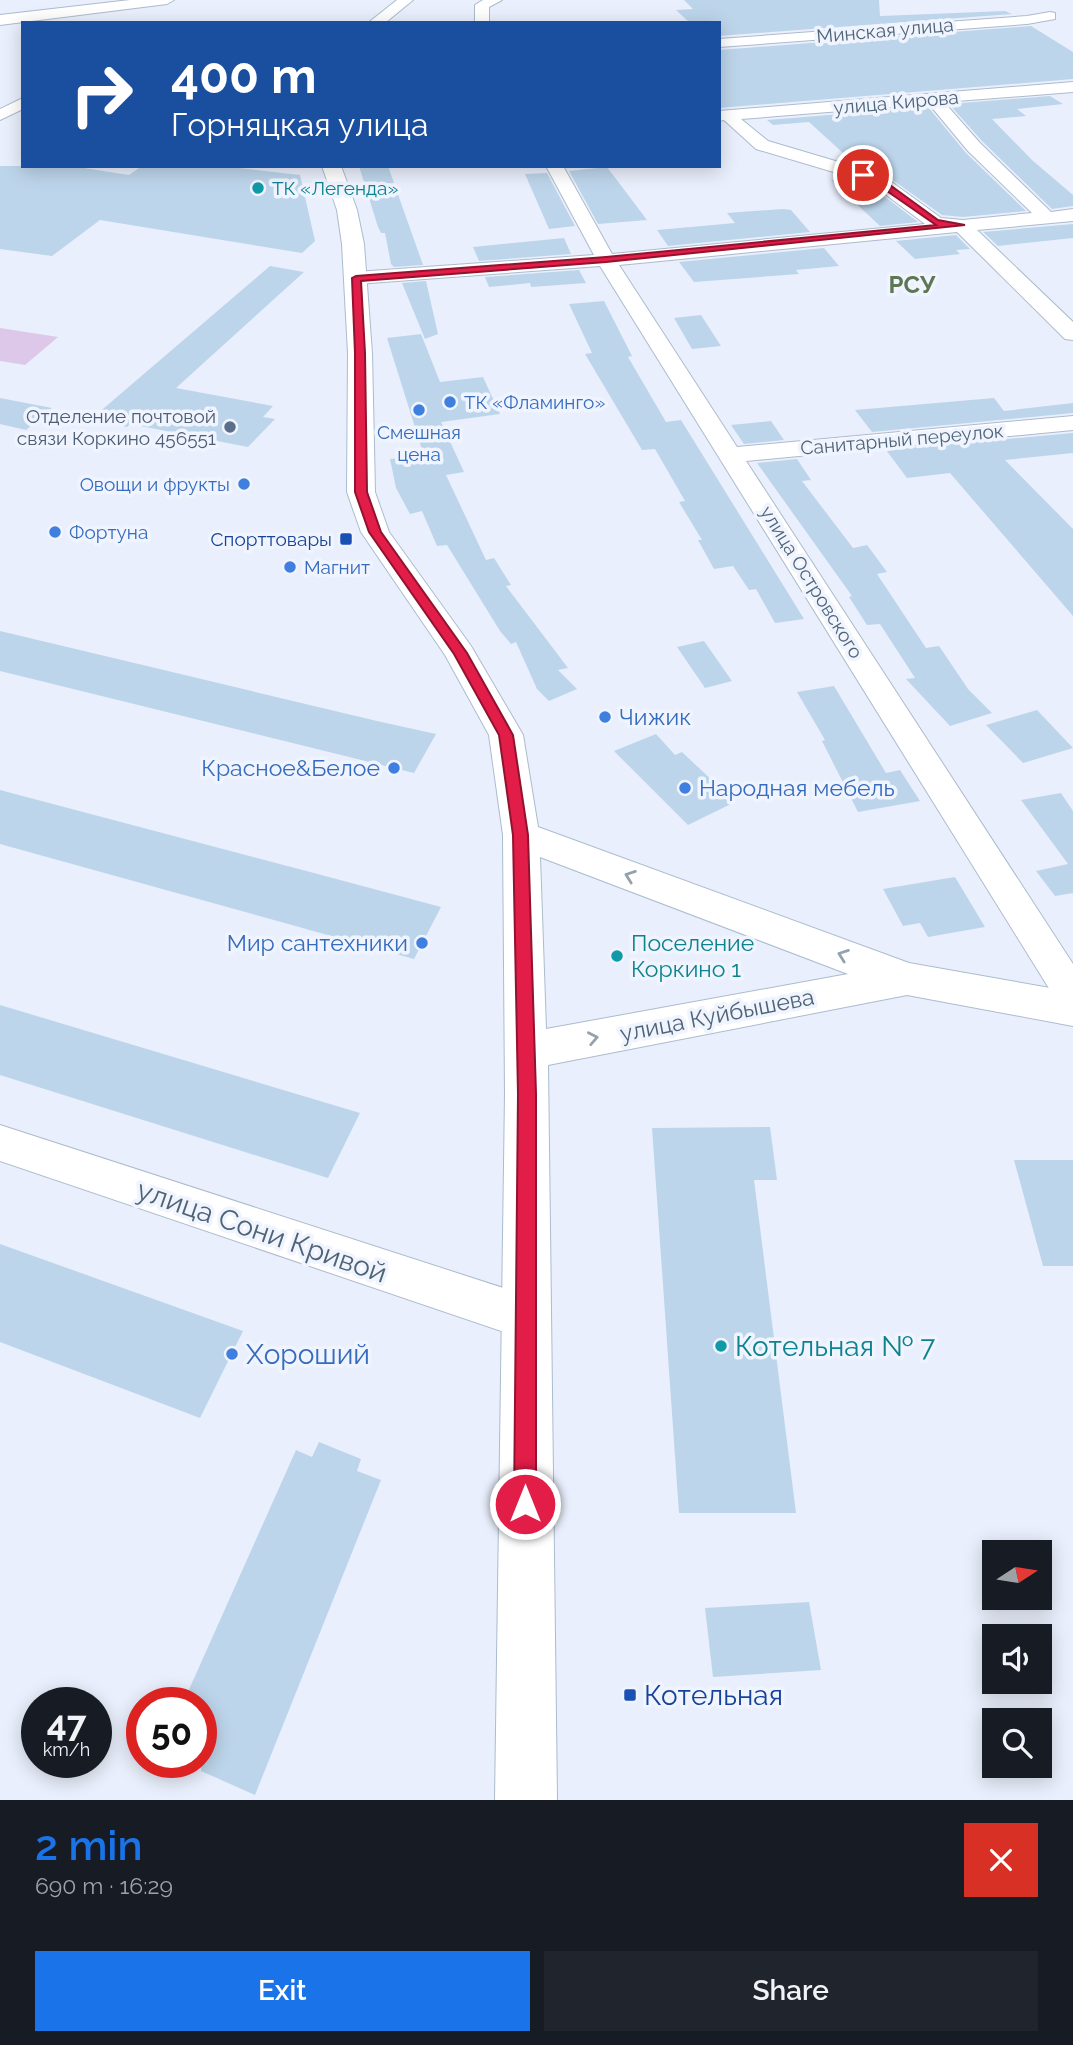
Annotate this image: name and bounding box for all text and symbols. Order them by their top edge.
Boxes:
street label: Минская улица [816,13,954,47]
text: 400 m [171,47,317,104]
icon: right [56,49,147,140]
street label: улица Кирова [833,86,959,118]
text: Горняцкая улица [171,106,428,143]
pin [833,145,893,205]
icon: arrive [844,156,882,194]
place label: ТК «Легенда» [272,177,398,199]
marker: ТК «Легенда» [250,180,266,196]
district label: РСУ [889,270,936,299]
place label: ТК «Фламинго» [464,391,605,413]
marker: ТК «Фламинго» [442,394,458,410]
marker: Смешная цена [411,402,427,418]
place label: Отделение почтовой связи Коркино 456551 [17,405,216,449]
marker: Отделение почтовой связи Коркино 456551 [222,419,238,435]
street label: Санитарный переулок [800,419,1005,459]
place label: Смешная цена [377,421,461,465]
place label: Овощи и фрукты [80,473,230,495]
marker: Овощи и фрукты [236,476,252,492]
street label: улица Островского [756,502,868,662]
place label: Фортуна [69,521,148,543]
marker: Фортуна [47,524,63,540]
place label: Спорттовары [211,528,332,550]
marker: Спорттовары [338,531,354,547]
place label: Магнит [304,556,370,578]
marker: Магнит [282,559,298,575]
place label: Чижик [619,703,691,730]
marker: Чижик [597,709,613,725]
place label: Красное&Белое [201,754,380,781]
marker: Красное&Белое [386,760,402,776]
place label: Народная мебель [699,774,895,801]
marker: Народная мебель [677,780,693,796]
one-way arrow [625,870,637,884]
place label: Мир сантехники [227,929,408,956]
place label: Поселение Коркино 1 [631,929,754,982]
marker: Мир сантехники [414,935,430,951]
marker: Поселение Коркино 1 [609,948,625,964]
one-way arrow [838,949,850,963]
street label: улица Куйбышева [618,982,816,1047]
one-way arrow [587,1032,599,1047]
street label: улица Сони Кривой [132,1173,391,1290]
place label: Котельная № 7 [735,1330,935,1363]
place label: Хороший [246,1338,370,1371]
marker: Котельная № 7 [713,1338,729,1354]
marker: Хороший [224,1346,240,1362]
position arrow [488,1467,562,1541]
north arrow [982,1540,1052,1610]
map controls [982,1540,1052,1778]
button: sound [982,1624,1052,1694]
place label: Котельная [644,1679,783,1712]
speed limit sign: 50 [126,1687,217,1778]
marker: Котельная [622,1687,638,1703]
text: 47 [47,1703,86,1744]
button: search [982,1708,1052,1778]
text: km/h [43,1739,90,1760]
text: 2 min [35,1821,143,1870]
button: close [964,1823,1038,1897]
text: 690 m · 16:29 [35,1872,173,1899]
button: Exit [35,1951,530,2031]
button: Share [544,1951,1038,2031]

